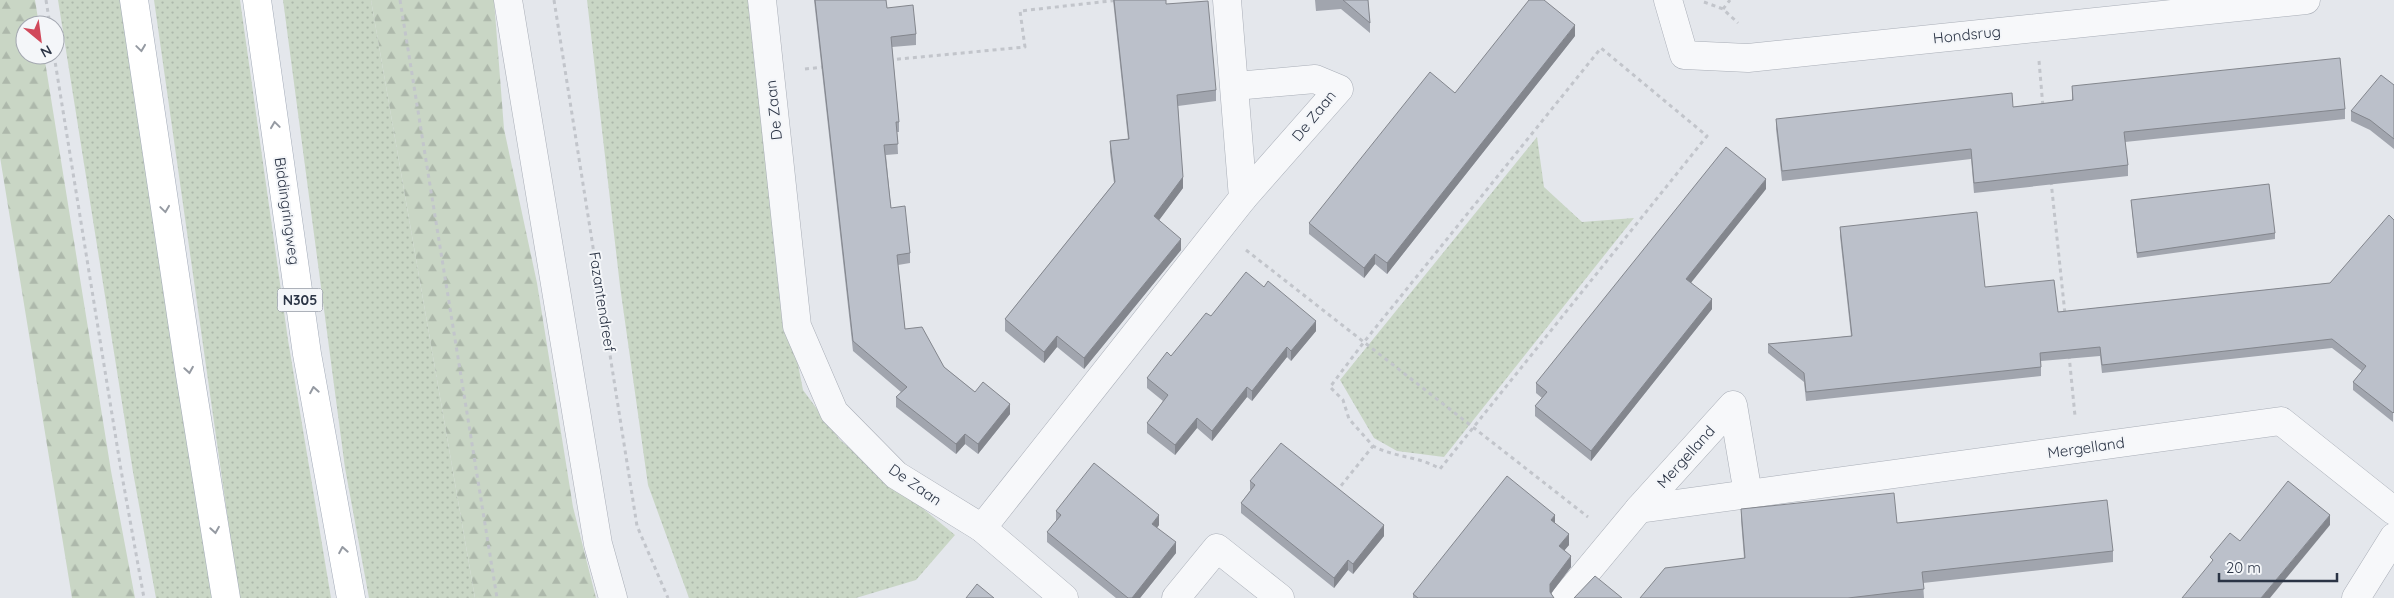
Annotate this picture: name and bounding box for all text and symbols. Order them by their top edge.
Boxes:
north arrow [15,15,65,65]
street label: Hondsrug [1932,21,2002,48]
text: N [37,41,55,62]
one-way arrow [136,44,146,53]
street label: De Zaan [761,79,786,141]
street label: De Zaan [1287,86,1340,145]
one-way arrow [270,121,281,129]
street label: Biddingringweg [271,156,304,266]
one-way arrow [159,205,170,213]
street label: Fazantendreef [585,250,620,354]
road number: N305 [278,288,322,312]
one-way arrow [183,366,194,374]
one-way arrow [309,386,319,394]
street label: Mergelland [1653,421,1719,492]
street label: Mergelland [2046,433,2126,462]
street label: De Zaan [885,460,945,510]
one-way arrow [209,526,219,535]
one-way arrow [338,546,348,554]
scale bar [2219,550,2336,582]
text: 20 m [2226,558,2261,577]

